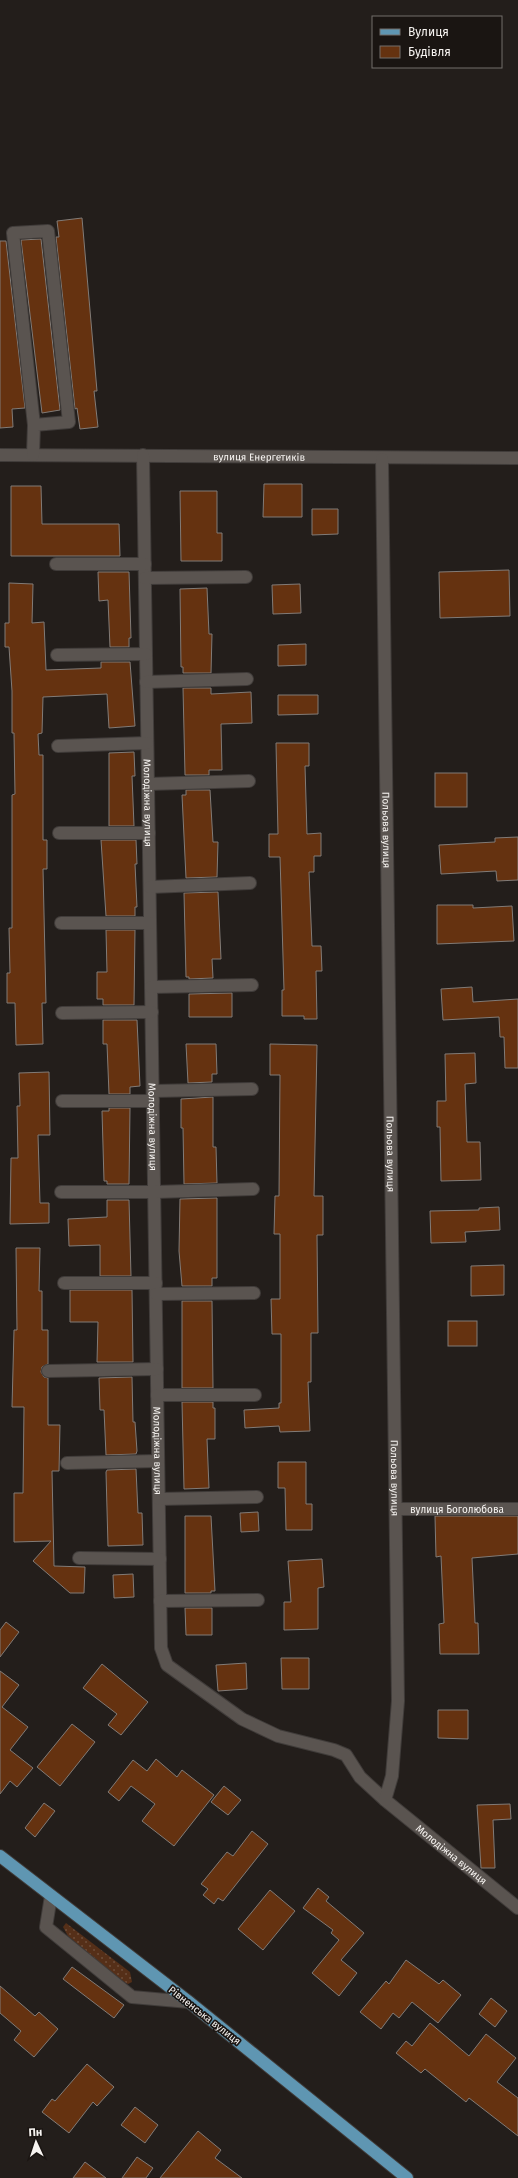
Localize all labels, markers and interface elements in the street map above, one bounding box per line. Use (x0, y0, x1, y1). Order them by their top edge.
legend (372, 16, 502, 68)
text: Вулиця (408, 25, 449, 39)
text: Будівля (408, 45, 451, 59)
street label: вулиця Енергетиків (213, 451, 305, 464)
street label: Молодіжна вулиця (141, 759, 154, 847)
street label: Польова вулиця (379, 792, 392, 868)
street label: Молодіжна вулиця (145, 1083, 159, 1171)
street label: Польова вулиця (383, 1116, 396, 1192)
street label: Молодіжна вулиця (150, 1407, 164, 1495)
street label: Польова вулиця (388, 1440, 401, 1516)
street label: вулиця Боголюбова (410, 1504, 504, 1516)
street label: Молодіжна вулиця (413, 1822, 489, 1887)
street label: Рівненська вулиця (166, 1983, 243, 2048)
north arrow (16, 2122, 56, 2162)
text: Пн (28, 2126, 43, 2139)

